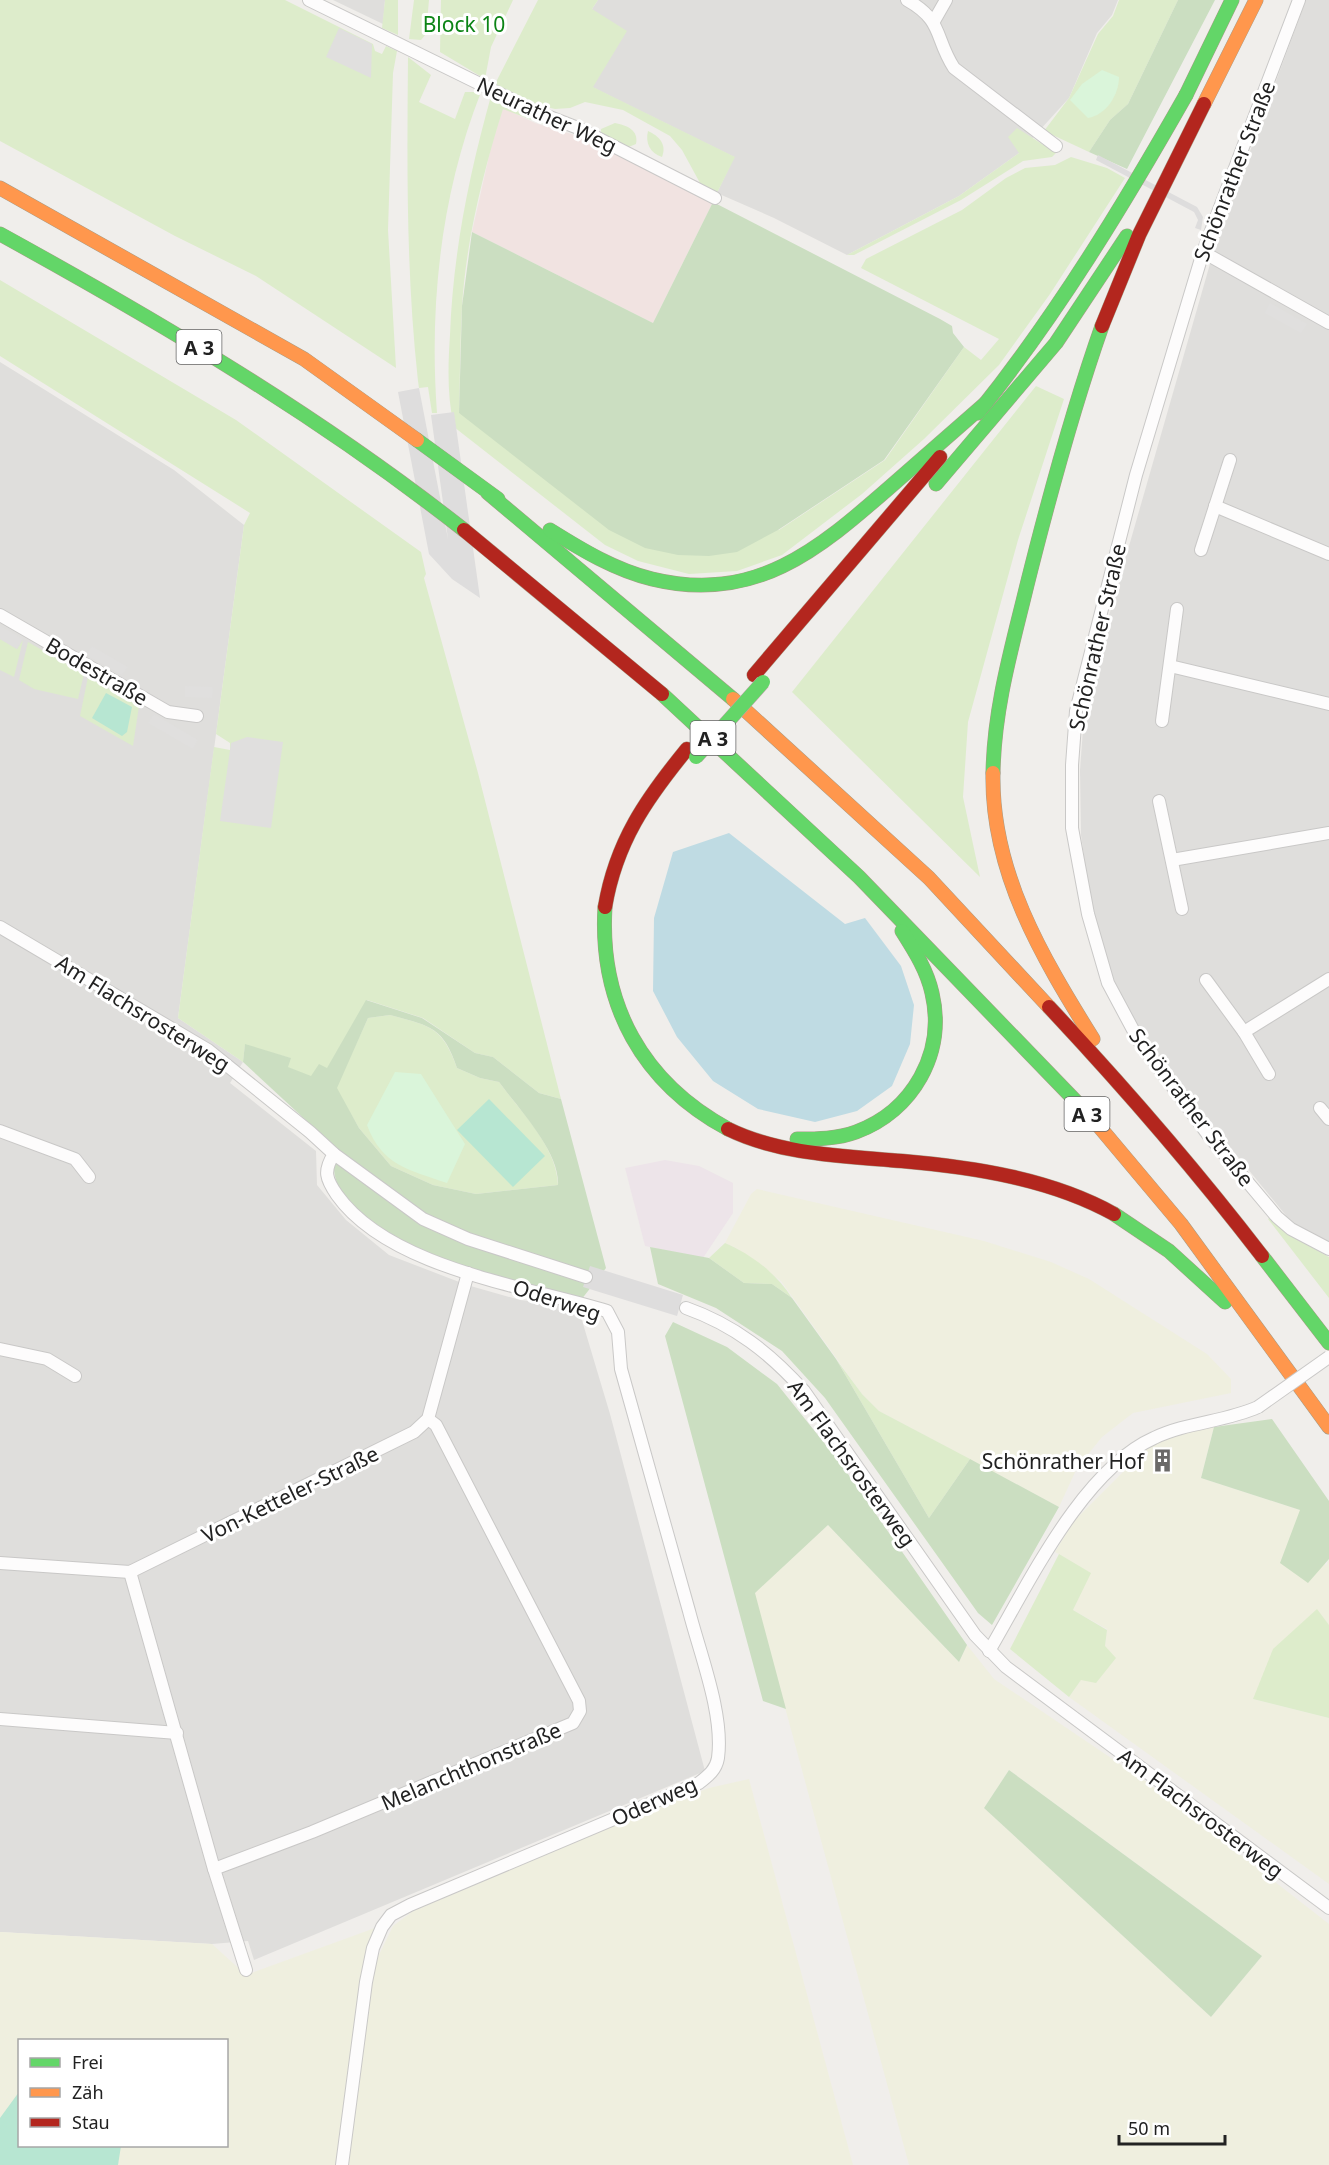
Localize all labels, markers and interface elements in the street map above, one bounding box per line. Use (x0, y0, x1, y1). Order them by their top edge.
park label: Block 10 (423, 10, 505, 38)
street label: Neurather Weg (473, 70, 621, 160)
street label: Schönrather Straße (1187, 77, 1281, 265)
road number: A 3 (176, 330, 222, 364)
street label: Schönrather Straße (1062, 541, 1132, 733)
street label: Bodestraße (41, 630, 153, 712)
road number: A 3 (690, 721, 736, 755)
street label: Am Flachsrosterweg (51, 948, 235, 1078)
street label: Schönrather Straße (1123, 1022, 1261, 1192)
road number: A 3 (1064, 1097, 1110, 1131)
street label: Oderweg (509, 1273, 605, 1327)
street label: Am Flachsrosterweg (782, 1374, 922, 1552)
street label: Von-Ketteler-Straße (197, 1439, 383, 1549)
place label: Schönrather Hof (982, 1447, 1146, 1475)
building icon: Schönrather Hof (1149, 1448, 1175, 1474)
street label: Melanchthonstraße (377, 1715, 565, 1817)
street label: Am Flachsrosterweg (1113, 1742, 1289, 1884)
street label: Oderweg (607, 1770, 701, 1832)
legend (18, 2039, 228, 2147)
text: Frei (72, 2050, 103, 2074)
text: Zäh (72, 2080, 104, 2104)
scale bar (1119, 2108, 1226, 2146)
text: Stau (72, 2110, 110, 2134)
text: 50 m (1128, 2116, 1170, 2140)

